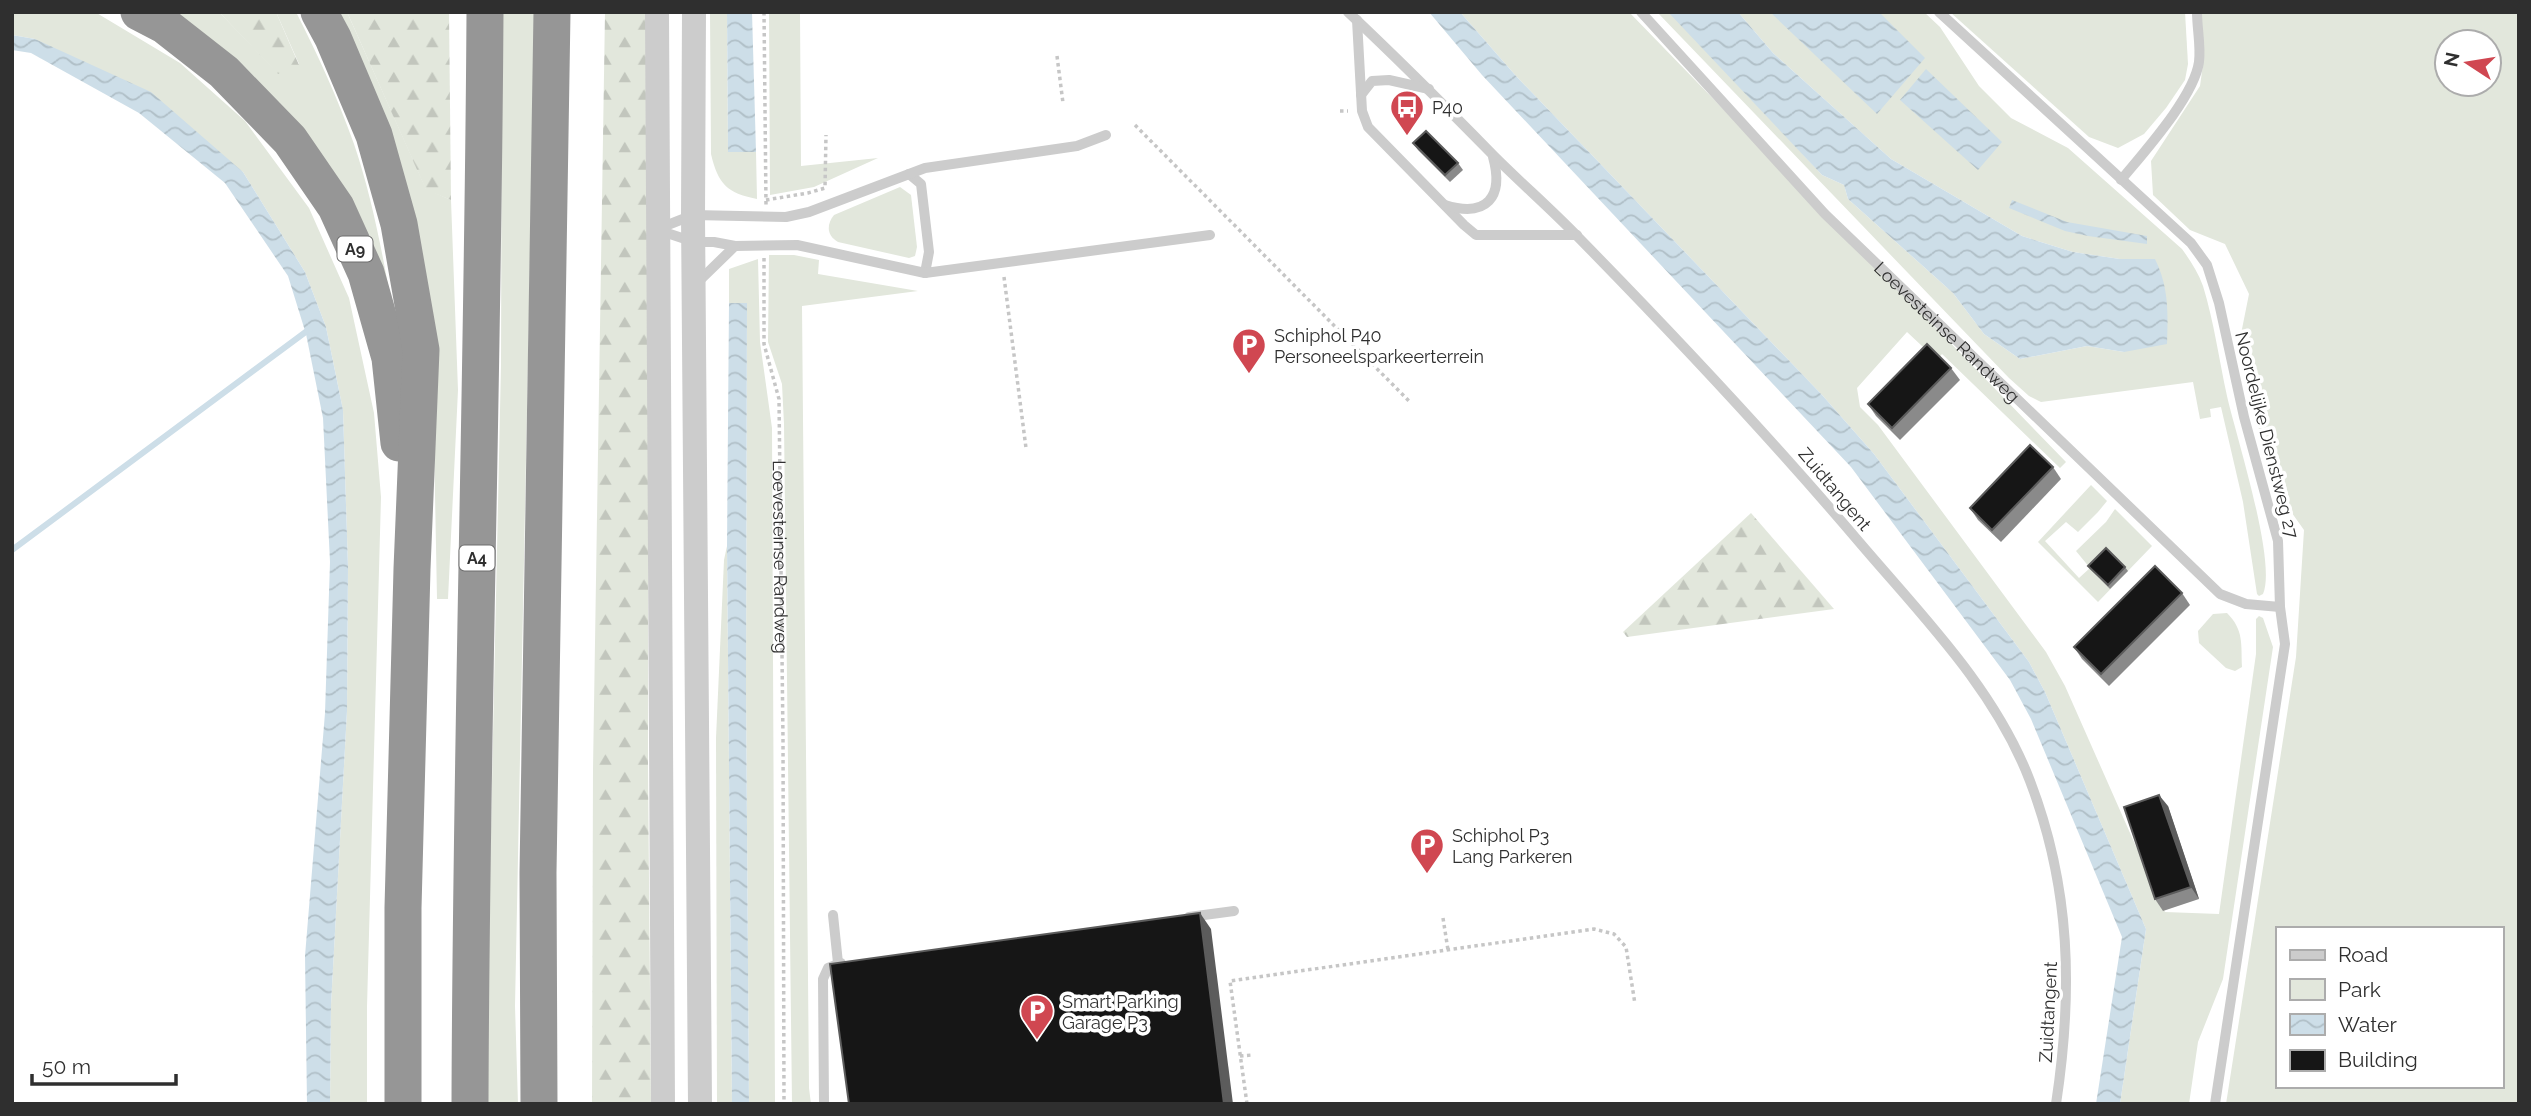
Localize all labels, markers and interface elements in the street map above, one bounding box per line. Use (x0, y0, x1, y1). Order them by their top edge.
north arrow (2433, 28, 2503, 98)
text: N (2439, 50, 2464, 69)
bus stop icon: P40 (1388, 88, 1426, 137)
place label: P40 (1432, 97, 1463, 118)
road number: A9 (338, 236, 372, 262)
street label: Loevesteinse Randweg (1870, 257, 2024, 406)
place label: Schiphol P40 Personeelsparkeerterrein (1274, 325, 1484, 367)
parking icon: Schiphol P40 Personeelsparkeerterrein (1230, 326, 1268, 375)
street label: Noordelijke Dienstweg 27 (2231, 329, 2303, 541)
street label: Zuidtangent (1794, 443, 1876, 535)
street label: Loevesteinse Randweg (769, 460, 792, 654)
road number: A4 (460, 545, 494, 570)
place label: Schiphol P3 Lang Parkeren (1452, 825, 1572, 867)
parking icon: Schiphol P3 Lang Parkeren (1408, 826, 1446, 875)
legend (2276, 927, 2503, 1088)
text: Road (2338, 942, 2388, 967)
street label: Zuidtangent (2035, 961, 2061, 1063)
text: Park (2338, 977, 2381, 1002)
place label: Smart Parking Garage P3 (1062, 991, 1179, 1033)
parking icon: Smart Parking Garage P3 (1018, 992, 1056, 1041)
text: Water (2338, 1012, 2397, 1037)
scale bar (32, 1042, 175, 1086)
text: Building (2338, 1047, 2418, 1072)
text: 50 m (42, 1054, 91, 1079)

